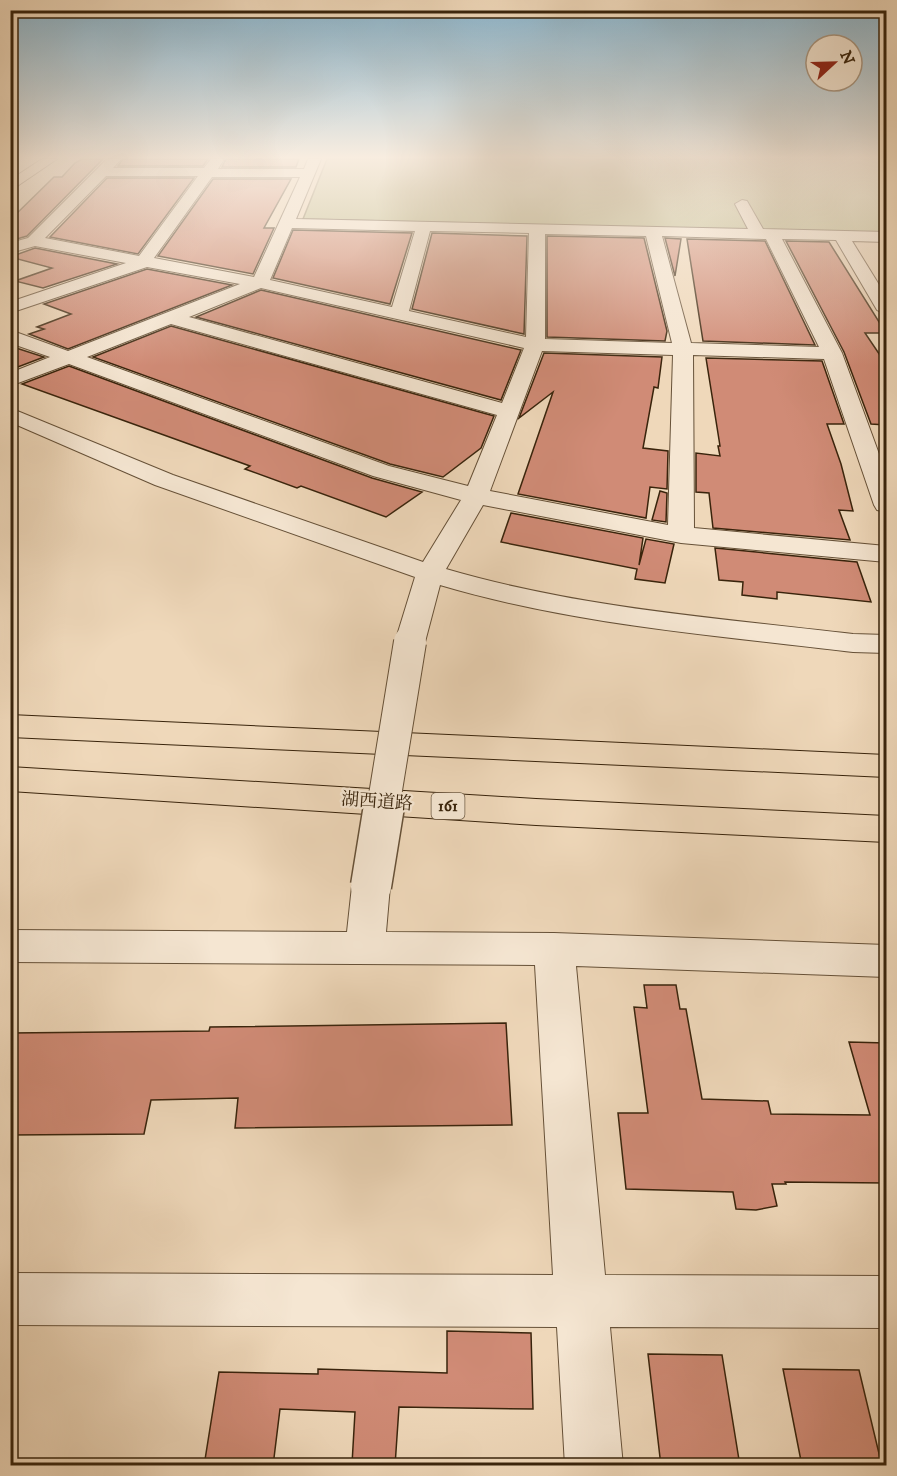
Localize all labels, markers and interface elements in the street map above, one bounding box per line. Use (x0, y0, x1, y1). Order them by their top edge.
north arrow (804, 33, 864, 93)
text: N (835, 48, 859, 68)
street label: 湖西道路 (340, 789, 414, 815)
road number: 161 (432, 793, 464, 819)

